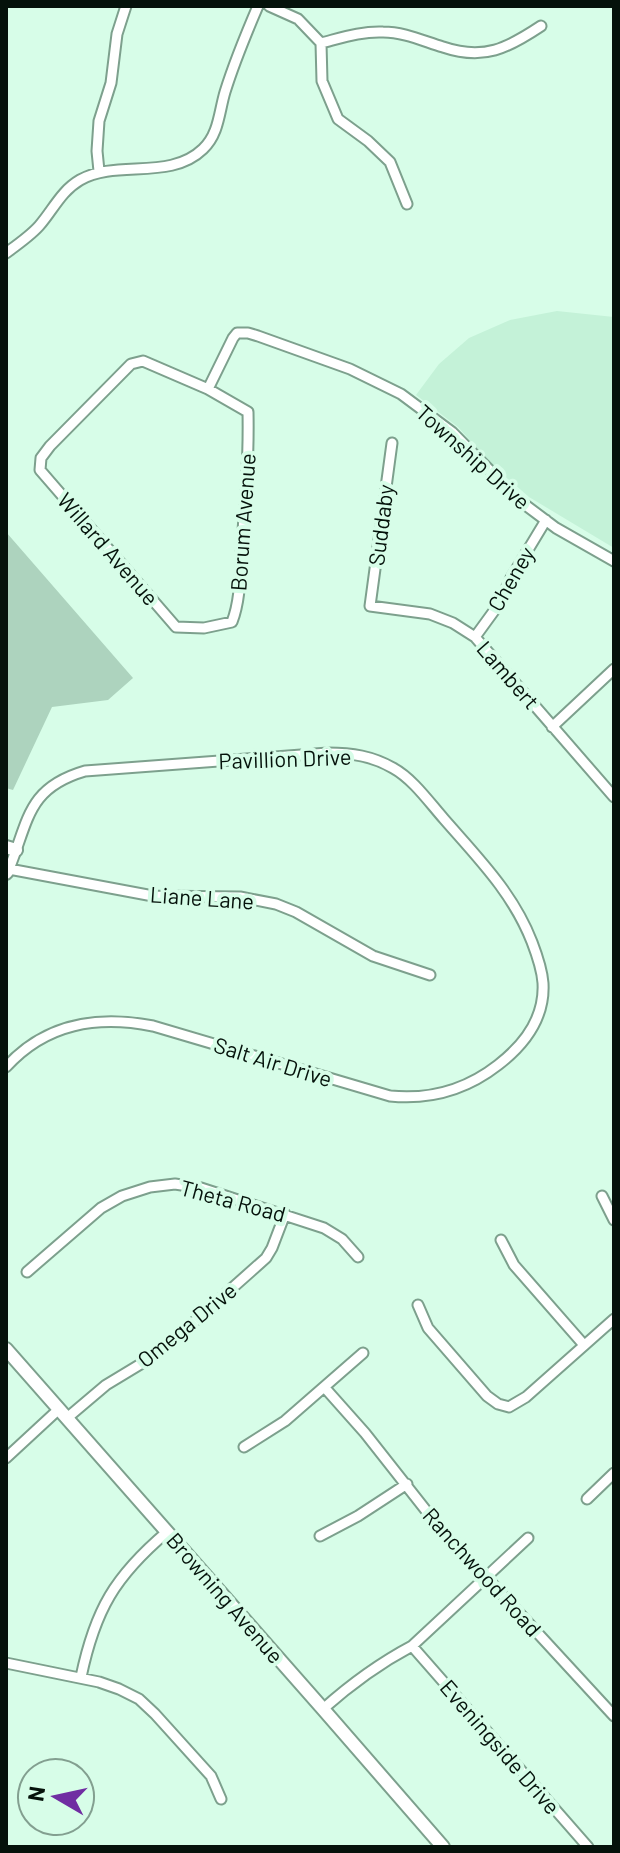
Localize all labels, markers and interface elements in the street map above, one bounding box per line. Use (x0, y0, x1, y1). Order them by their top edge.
street label: Township Drive (412, 398, 536, 514)
street label: Borum Avenue (224, 452, 260, 592)
street label: Suddaby (362, 483, 398, 567)
street label: Willard Avenue (53, 487, 165, 610)
street label: Cheney (481, 542, 539, 615)
street label: Lambert (472, 635, 545, 714)
street label: Pavillion Drive (218, 743, 352, 773)
street label: Liane Lane (149, 880, 255, 914)
street label: Salt Air Drive (211, 1031, 335, 1091)
street label: Theta Road (178, 1173, 289, 1227)
street label: Omega Drive (132, 1276, 241, 1372)
street label: Ranchwood Road (418, 1502, 547, 1641)
street label: Browning Avenue (162, 1527, 290, 1668)
street label: Eveningside Drive (435, 1674, 566, 1819)
north arrow (16, 1757, 96, 1837)
text: N (21, 1784, 49, 1803)

